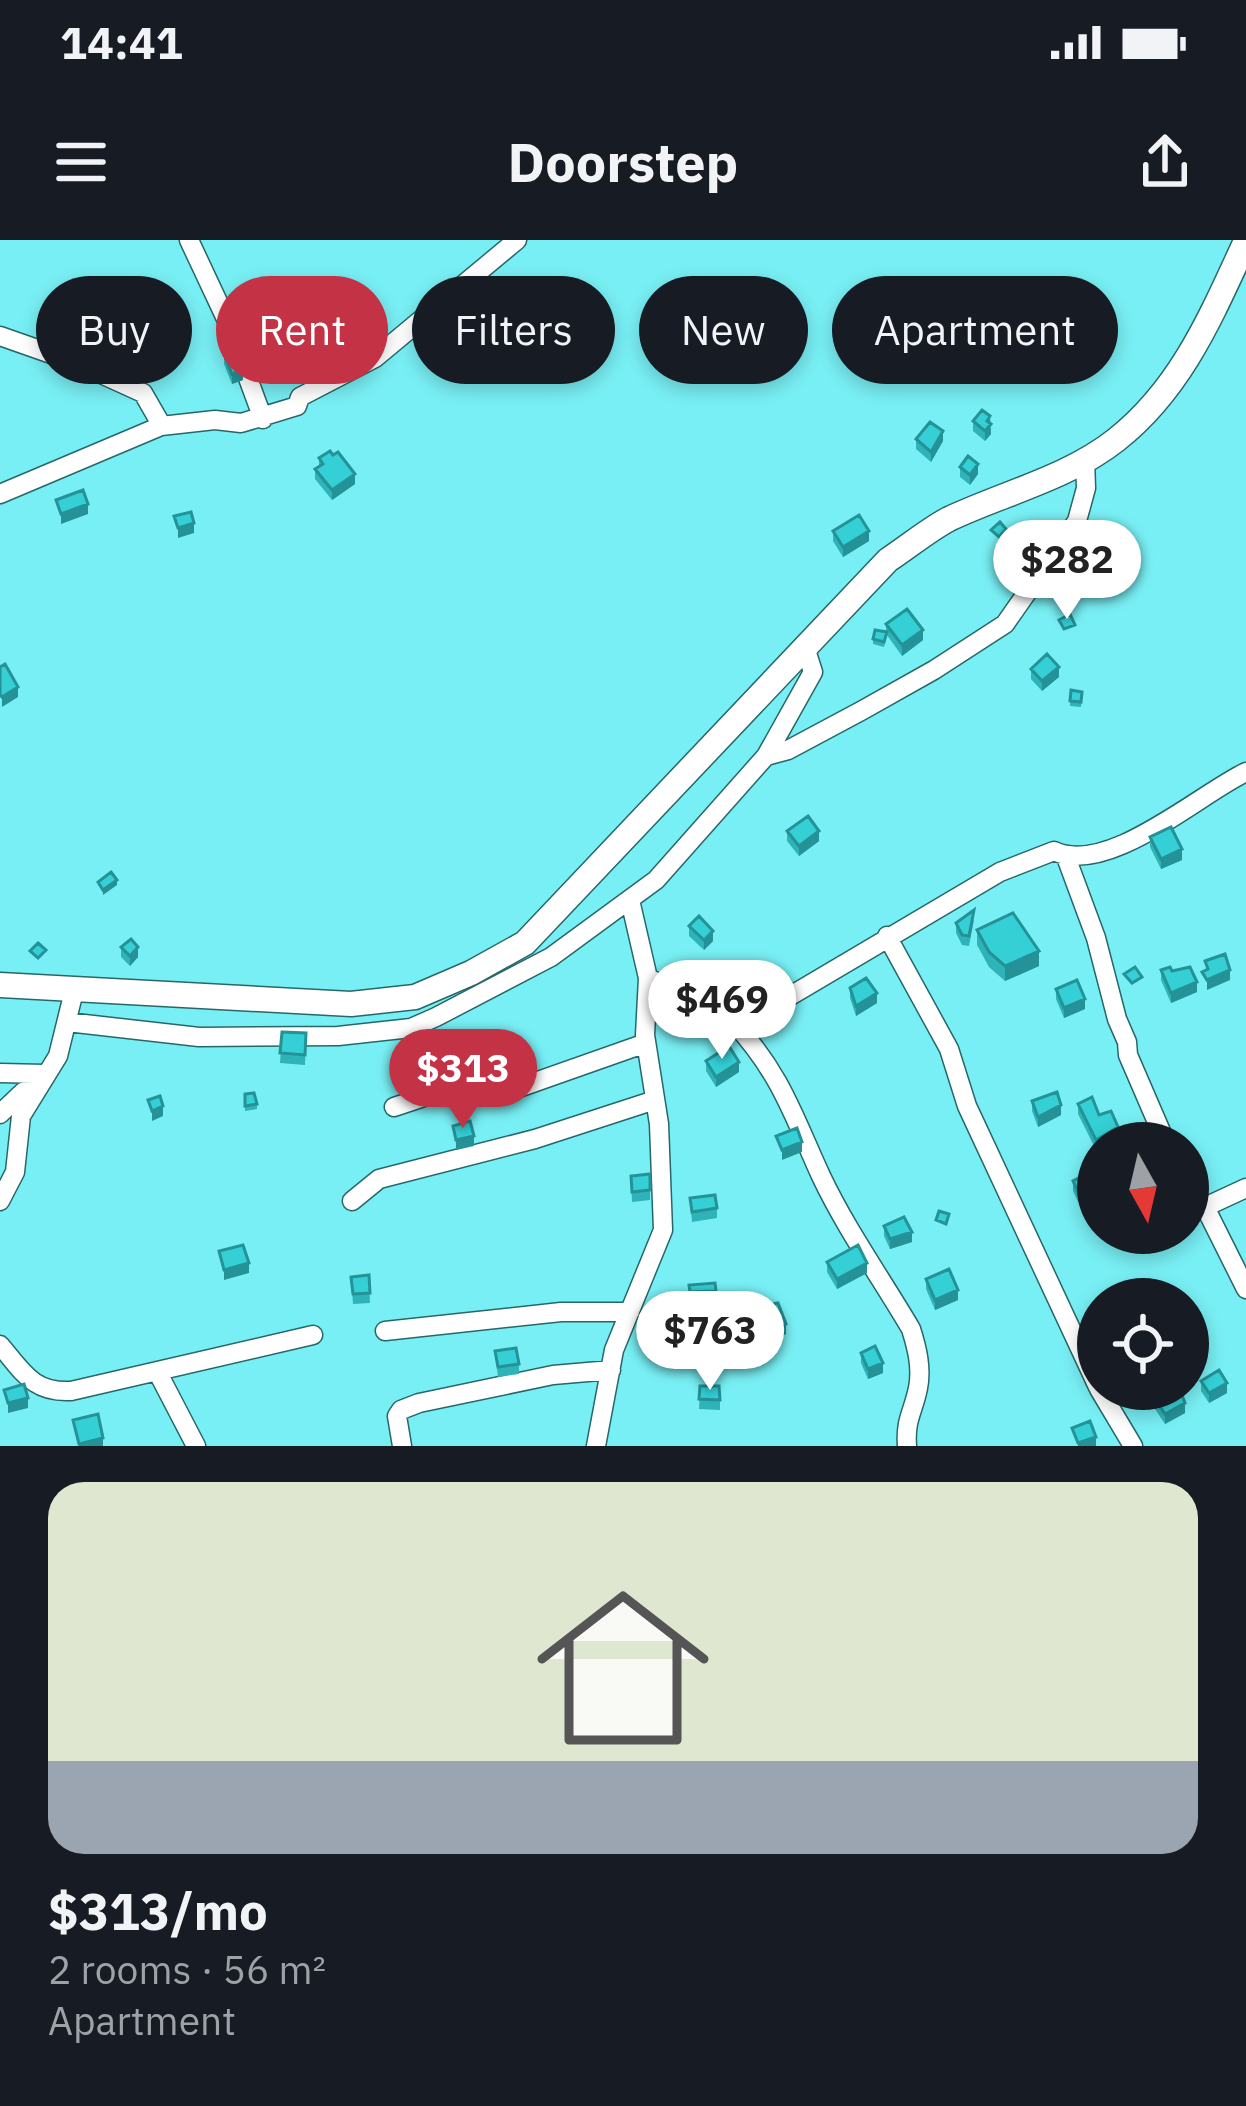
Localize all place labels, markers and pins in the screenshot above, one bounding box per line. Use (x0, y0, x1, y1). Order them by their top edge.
pin: $282 (996, 520, 1138, 622)
pin: $469 (651, 960, 793, 1062)
pin: $313 (392, 1029, 534, 1131)
pin: $763 (639, 1291, 781, 1393)

